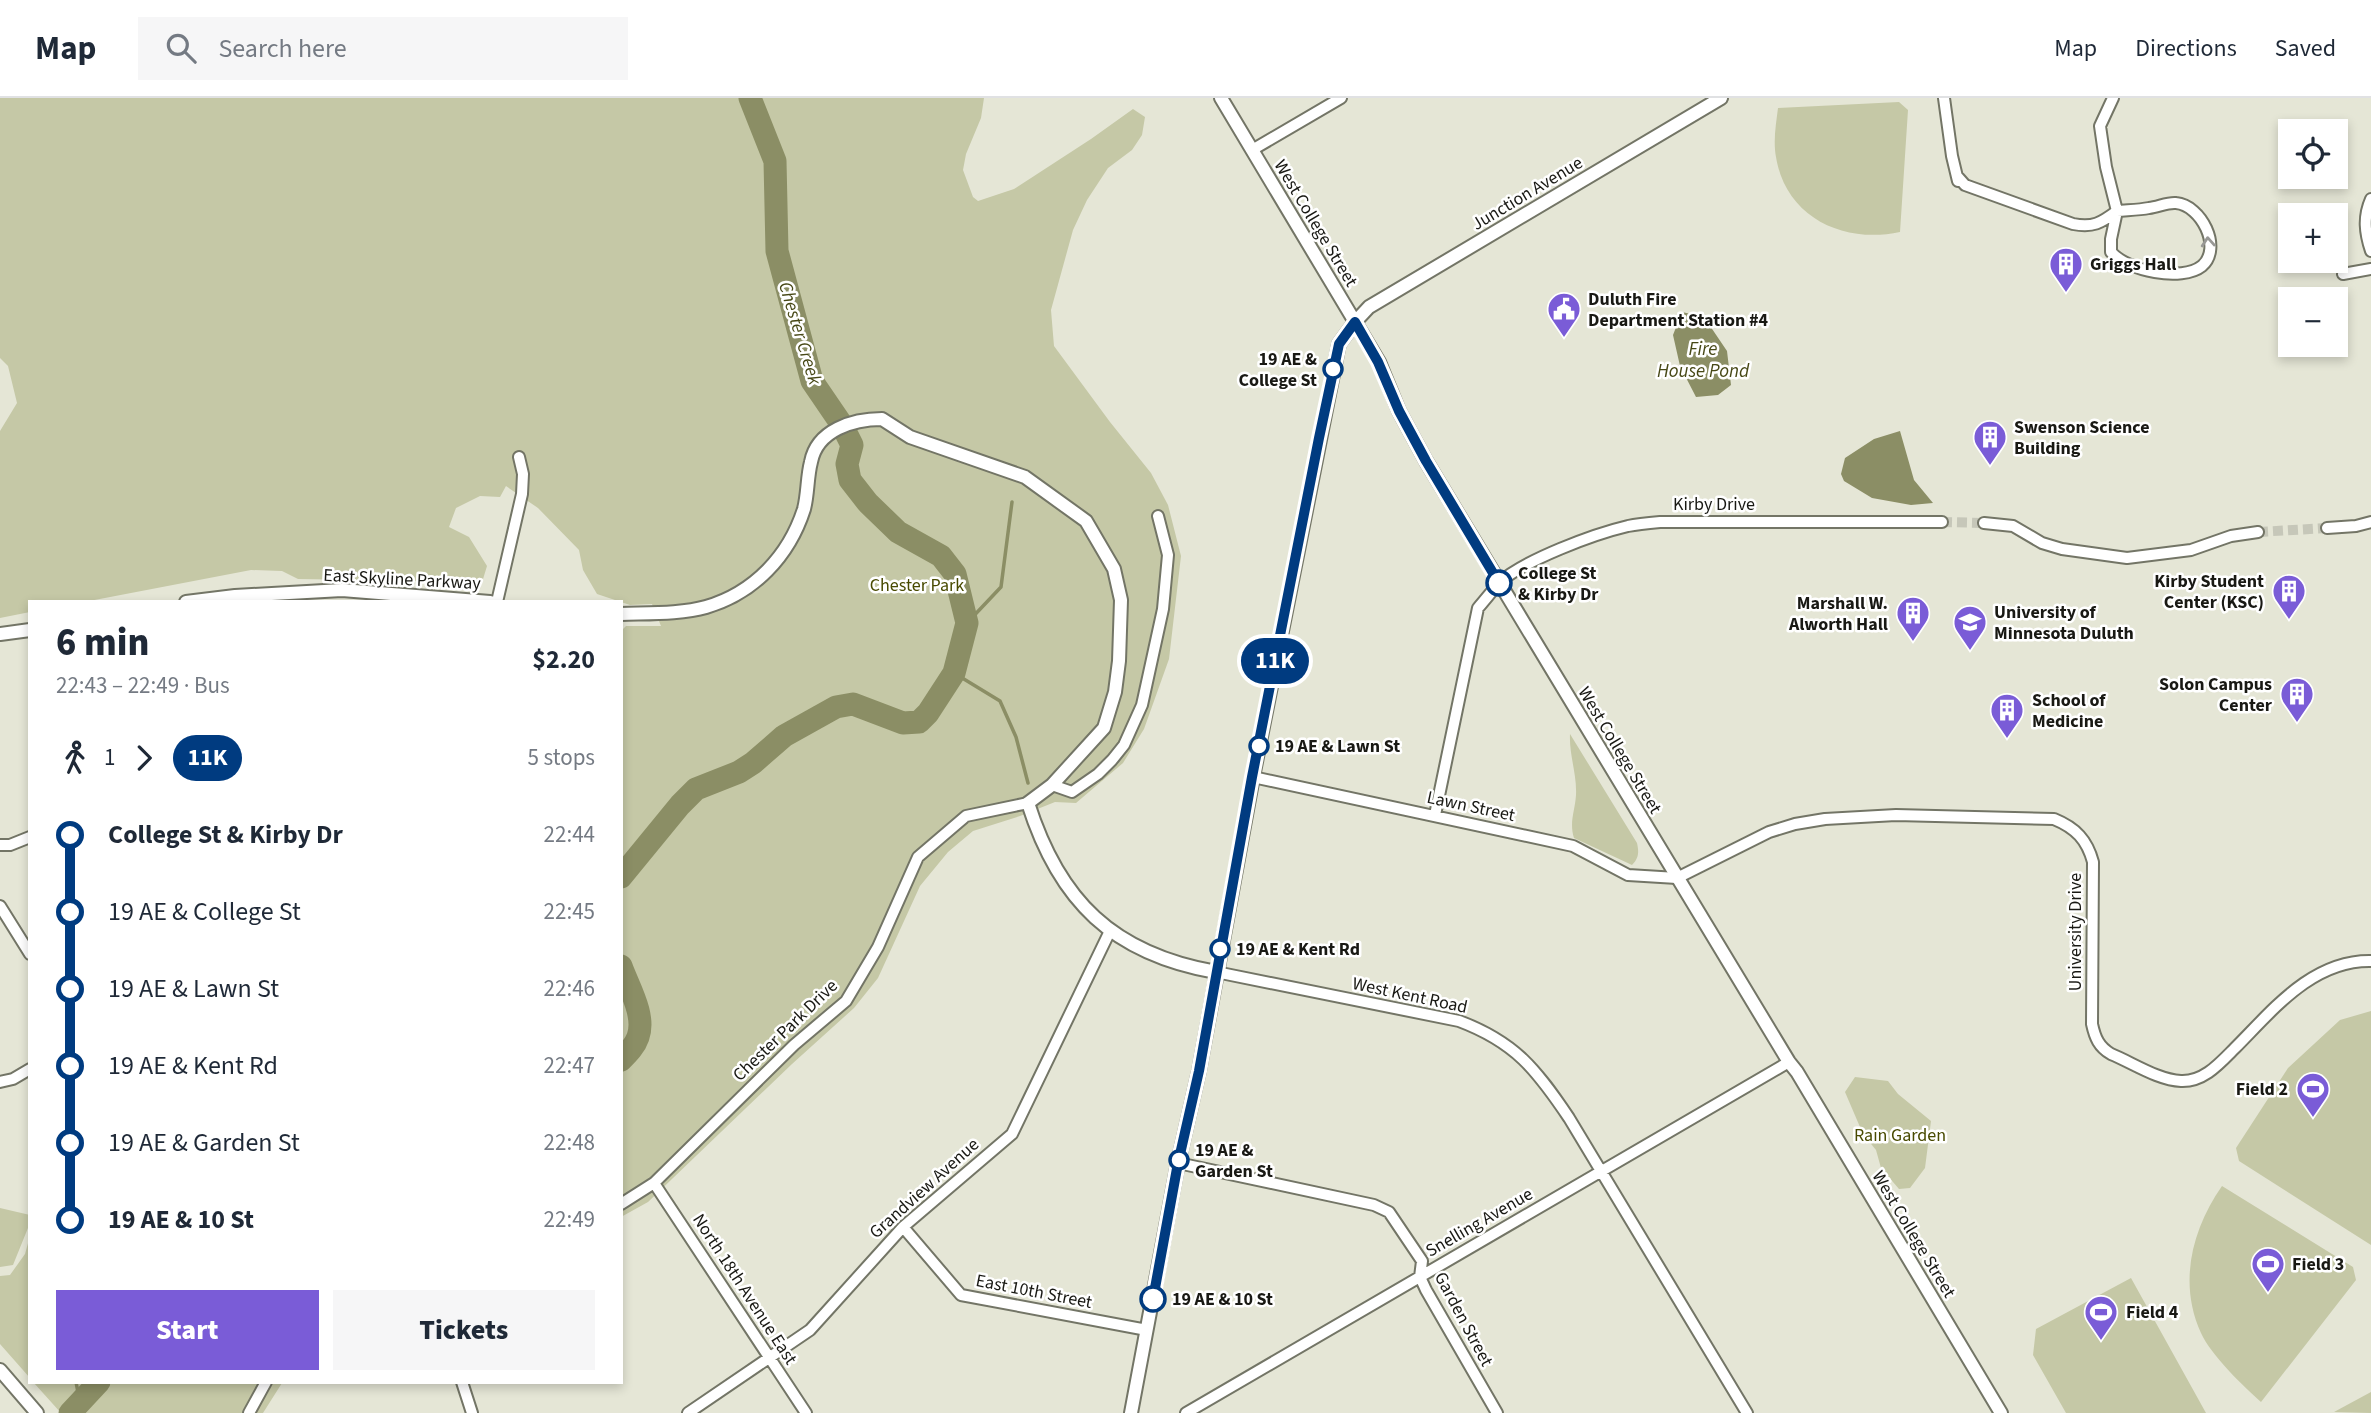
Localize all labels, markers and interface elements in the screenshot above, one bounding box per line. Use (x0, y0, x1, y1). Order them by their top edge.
search box (138, 17, 628, 80)
text: Map (35, 25, 96, 72)
icon: search (162, 29, 200, 67)
text: Search here (218, 30, 347, 67)
text: Map (2054, 31, 2097, 66)
text: Directions (2135, 31, 2237, 66)
text: Saved (2275, 31, 2336, 66)
map controls (2278, 119, 2348, 357)
button: locate (2278, 119, 2348, 189)
street label: Junction Avenue (1467, 150, 1588, 236)
street label: West College Street (1268, 155, 1363, 292)
button: + (2278, 203, 2348, 273)
one-way arrow (2201, 236, 2216, 247)
building icon: Griggs Hall (2047, 245, 2085, 294)
place label: Griggs Hall (2090, 252, 2176, 277)
water label: Chester Creek (771, 279, 828, 389)
place label: Duluth Fire Department Station #4 (1588, 287, 1768, 333)
button: − (2278, 287, 2348, 357)
public building icon: Duluth Fire Department Station #4 (1545, 290, 1583, 339)
water label: Fire House Pond (1657, 336, 1750, 385)
place label: 19 AE & College St (1238, 347, 1317, 393)
marker: 19 AE & College St (1323, 359, 1343, 379)
place label: Swenson Science Building (2014, 415, 2150, 461)
building icon: Swenson Science Building (1971, 418, 2009, 467)
street label: Kirby Drive (1673, 492, 1755, 517)
place label: College St & Kirby Dr (1518, 561, 1599, 607)
street label: East Skyline Parkway (323, 563, 482, 596)
place label: Kirby Student Center (KSC) (2154, 569, 2264, 615)
marker: College St & Kirby Dr (1486, 570, 1512, 596)
building icon: Kirby Student Center (KSC) (2270, 572, 2308, 621)
park label: Chester Park (870, 573, 964, 598)
place label: Marshall W. Alworth Hall (1788, 591, 1888, 637)
building icon: Marshall W. Alworth Hall (1894, 594, 1932, 643)
place label: University of Minnesota Duluth (1994, 600, 2134, 646)
school or university icon: University of Minnesota Duluth (1951, 603, 1989, 652)
text: 6 min (56, 616, 149, 670)
line badge: 11K (1235, 638, 1315, 684)
text: $2.20 (532, 641, 595, 678)
text: 11K (1255, 643, 1295, 678)
text: 22:43 – 22:49 · Bus (56, 669, 230, 702)
place label: Solon Campus Center (2159, 672, 2273, 718)
building icon: Solon Campus Center (2278, 675, 2316, 724)
street label: West College Street (1572, 682, 1667, 819)
place label: School of Medicine (2032, 688, 2106, 734)
building icon: School of Medicine (1988, 691, 2026, 740)
place label: 19 AE & Lawn St (1275, 734, 1400, 759)
marker: 19 AE & Lawn St (1249, 736, 1269, 756)
icon: walk (56, 739, 94, 777)
icon: forward (125, 739, 163, 777)
text: 11K (187, 740, 228, 775)
text: 1 (104, 741, 115, 774)
text: 5 stops (528, 741, 595, 774)
street label: Lawn Street (1425, 785, 1517, 828)
text: College St & Kirby Dr (108, 816, 343, 853)
text: 22:44 (544, 818, 595, 851)
street label: University Drive (2063, 873, 2088, 991)
text: 19 AE & College St (108, 893, 301, 930)
text: 22:45 (544, 895, 595, 928)
place label: 19 AE & Kent Rd (1236, 937, 1360, 962)
marker: 19 AE & Kent Rd (1210, 939, 1230, 959)
text: 19 AE & Lawn St (108, 970, 279, 1007)
street label: West Kent Road (1350, 971, 1470, 1020)
text: 22:46 (544, 972, 595, 1005)
street label: Chester Park Drive (727, 974, 843, 1087)
text: 19 AE & Kent Rd (108, 1047, 278, 1084)
text: 22:47 (544, 1049, 595, 1082)
sports icon: Field 2 (2294, 1070, 2332, 1119)
place label: Field 2 (2236, 1077, 2288, 1102)
park label: Rain Garden (1854, 1123, 1946, 1148)
text: 19 AE & Garden St (108, 1124, 300, 1161)
text: 22:48 (544, 1126, 595, 1159)
street label: Grandview Avenue (864, 1132, 985, 1244)
place label: 19 AE & Garden St (1195, 1138, 1273, 1184)
marker: 19 AE & Garden St (1169, 1150, 1189, 1170)
street label: West College Street (1866, 1166, 1961, 1303)
street label: Snelling Avenue (1421, 1182, 1538, 1263)
text: 19 AE & 10 St (108, 1201, 254, 1238)
text: 22:49 (544, 1203, 595, 1236)
street label: North 18th Avenue East (686, 1209, 803, 1370)
sports icon: Field 3 (2249, 1245, 2287, 1294)
place label: Field 3 (2292, 1252, 2344, 1277)
street label: East 10th Street (974, 1268, 1094, 1315)
street label: Garden Street (1428, 1268, 1499, 1371)
marker: 19 AE & 10 St (1140, 1286, 1166, 1312)
place label: 19 AE & 10 St (1172, 1287, 1273, 1312)
button: Start (56, 1290, 319, 1370)
button: Tickets (333, 1290, 595, 1370)
sports icon: Field 4 (2082, 1293, 2120, 1342)
place label: Field 4 (2126, 1300, 2179, 1325)

